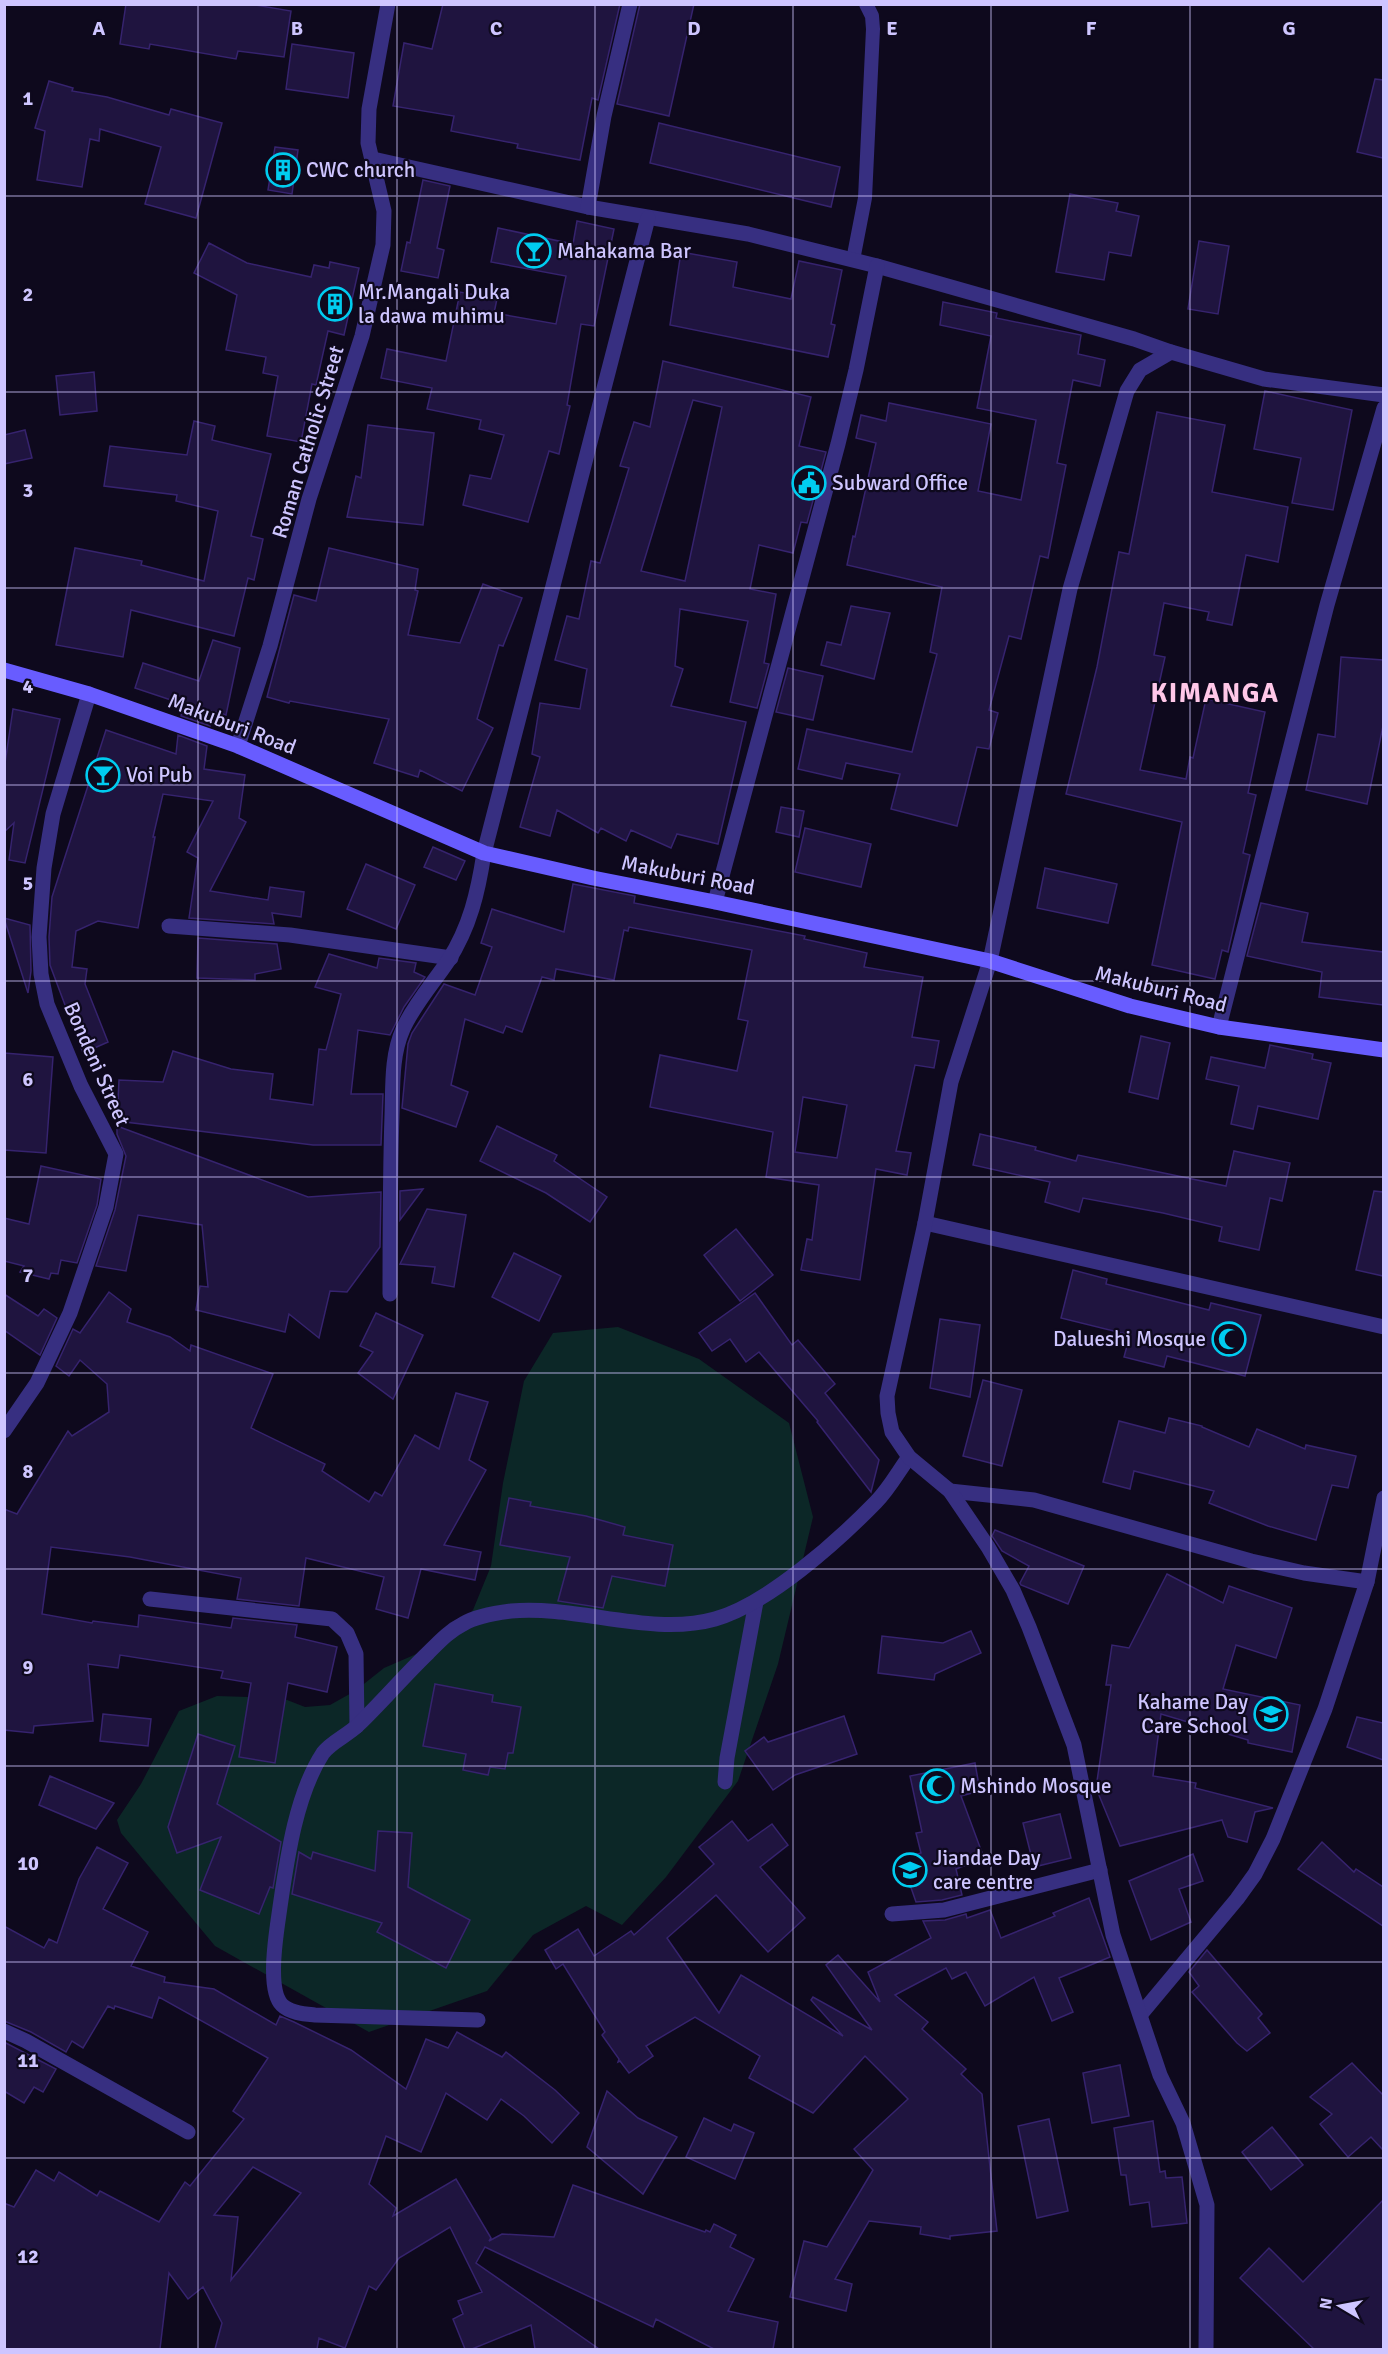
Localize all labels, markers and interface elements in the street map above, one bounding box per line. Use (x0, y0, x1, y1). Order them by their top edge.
text: A (93, 16, 106, 41)
text: B (291, 16, 303, 41)
text: C (490, 16, 502, 41)
text: D (687, 16, 701, 41)
text: E (886, 16, 898, 41)
text: F (1086, 16, 1097, 41)
text: G (1282, 16, 1296, 41)
text: 1 (23, 86, 34, 111)
building icon: CWC church (265, 152, 301, 188)
place label: CWC church (306, 157, 415, 183)
bar icon: Mahakama Bar (516, 233, 552, 269)
place label: Mahakama Bar (557, 238, 691, 264)
place label: Mr.Mangali Duka la dawa muhimu (358, 279, 510, 329)
text: 2 (23, 282, 33, 307)
building icon: Mr.Mangali Duka la dawa muhimu (317, 286, 353, 322)
street label: Roman Catholic Street (266, 342, 350, 542)
public building icon: Subward Office (791, 465, 827, 501)
place label: Subward Office (832, 470, 968, 496)
text: 3 (23, 478, 33, 503)
text: 4 (23, 674, 34, 699)
district label: KIMANGA (1150, 677, 1280, 710)
street label: Makuburi Road (164, 688, 300, 760)
bar icon: Voi Pub (85, 757, 121, 793)
place label: Voi Pub (126, 762, 192, 788)
street label: Makuburi Road (619, 849, 757, 901)
text: 5 (23, 871, 33, 896)
street label: Makuburi Road (1092, 960, 1230, 1018)
street label: Bondeni Street (58, 998, 136, 1130)
text: 6 (23, 1067, 34, 1092)
text: 7 (23, 1263, 34, 1288)
mosque icon: Dalueshi Mosque (1211, 1321, 1247, 1357)
place label: Dalueshi Mosque (1053, 1326, 1206, 1352)
text: 8 (23, 1459, 34, 1484)
text: 9 (23, 1655, 34, 1680)
place label: Kahame Day Care School (1137, 1689, 1248, 1739)
school or university icon: Kahame Day Care School (1253, 1696, 1289, 1732)
mosque icon: Mshindo Mosque (919, 1768, 955, 1804)
place label: Mshindo Mosque (960, 1773, 1112, 1799)
place label: Jiandae Day care centre (933, 1845, 1041, 1895)
text: 10 (17, 1851, 39, 1876)
school or university icon: Jiandae Day care centre (892, 1852, 928, 1888)
text: 11 (17, 2048, 39, 2073)
text: 12 (17, 2244, 39, 2269)
north arrow (1310, 2276, 1370, 2336)
text: N (1315, 2296, 1337, 2311)

